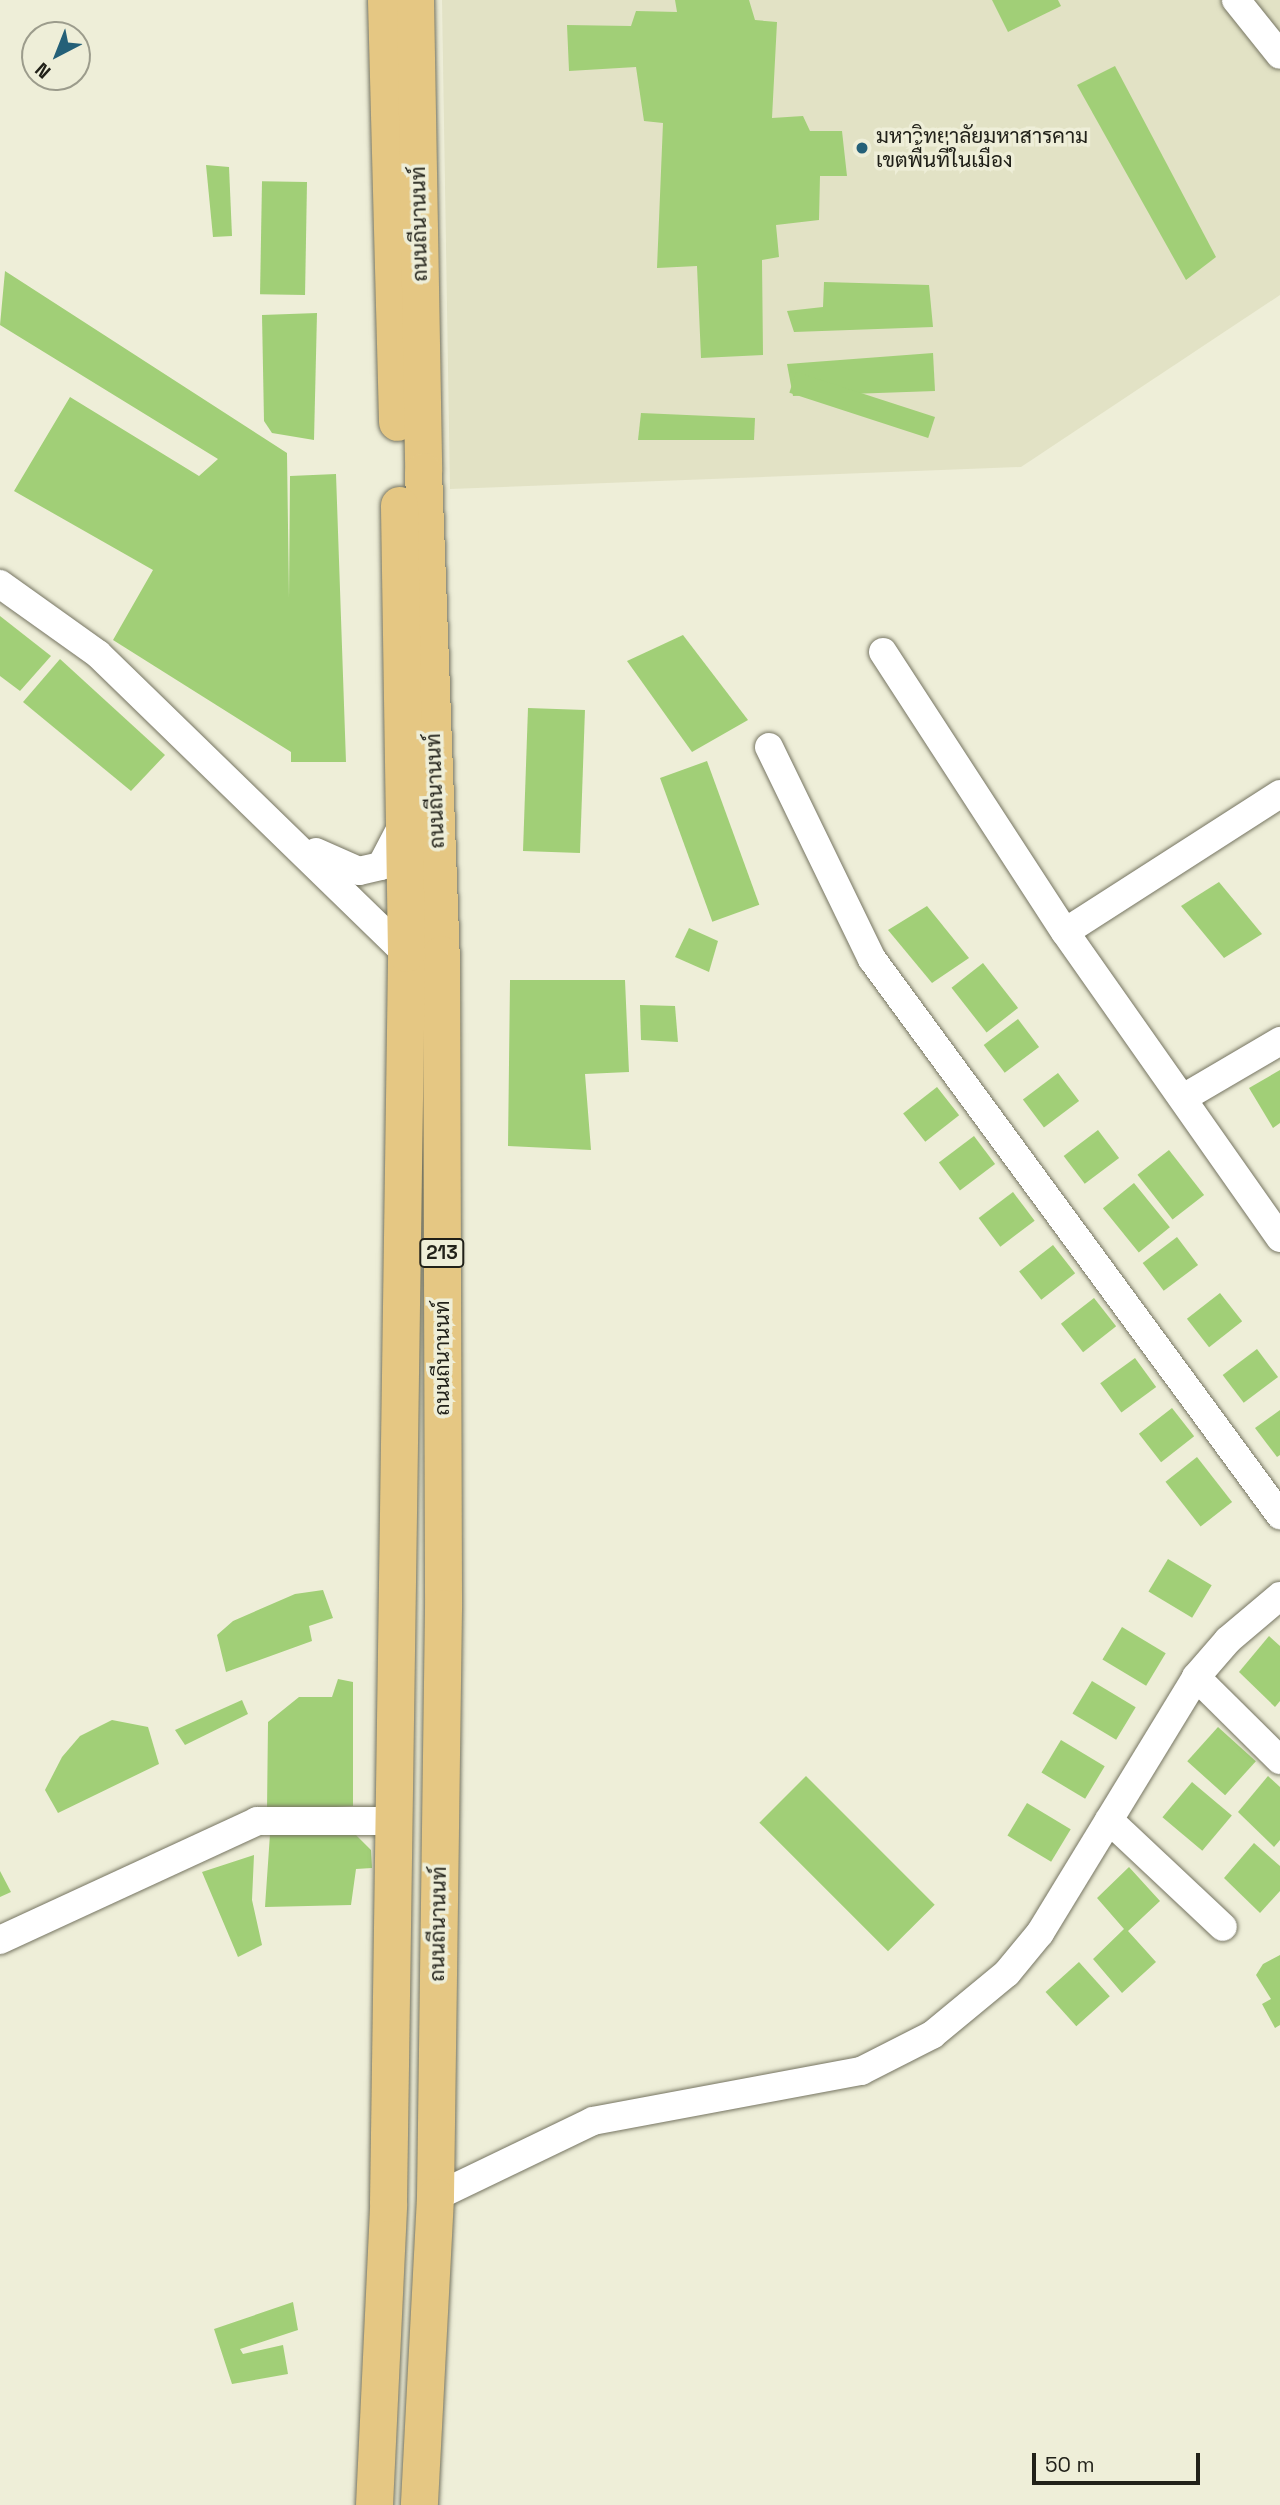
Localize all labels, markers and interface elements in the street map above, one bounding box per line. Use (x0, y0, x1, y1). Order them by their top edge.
north arrow (21, 21, 91, 91)
text: N (30, 57, 56, 84)
place label: มหาวิทยาลัยมหาสารคาม เขตพื้นที่ในเมือง (876, 123, 1088, 173)
marker: มหาวิทยาลัยมหาสารคาม เขตพื้นที่ในเมือง (854, 140, 870, 156)
street label: ถนนถีนานนท์ (405, 166, 433, 282)
street label: ถนนถีนานนท์ (420, 733, 450, 849)
road number: 213 (419, 1238, 465, 1268)
street label: ถนนถีนานนท์ (429, 1300, 455, 1416)
street label: ถนนถีนานนท์ (424, 1866, 452, 1982)
scale bar (1035, 2438, 1203, 2482)
text: 50 m (1045, 2451, 1095, 2478)

